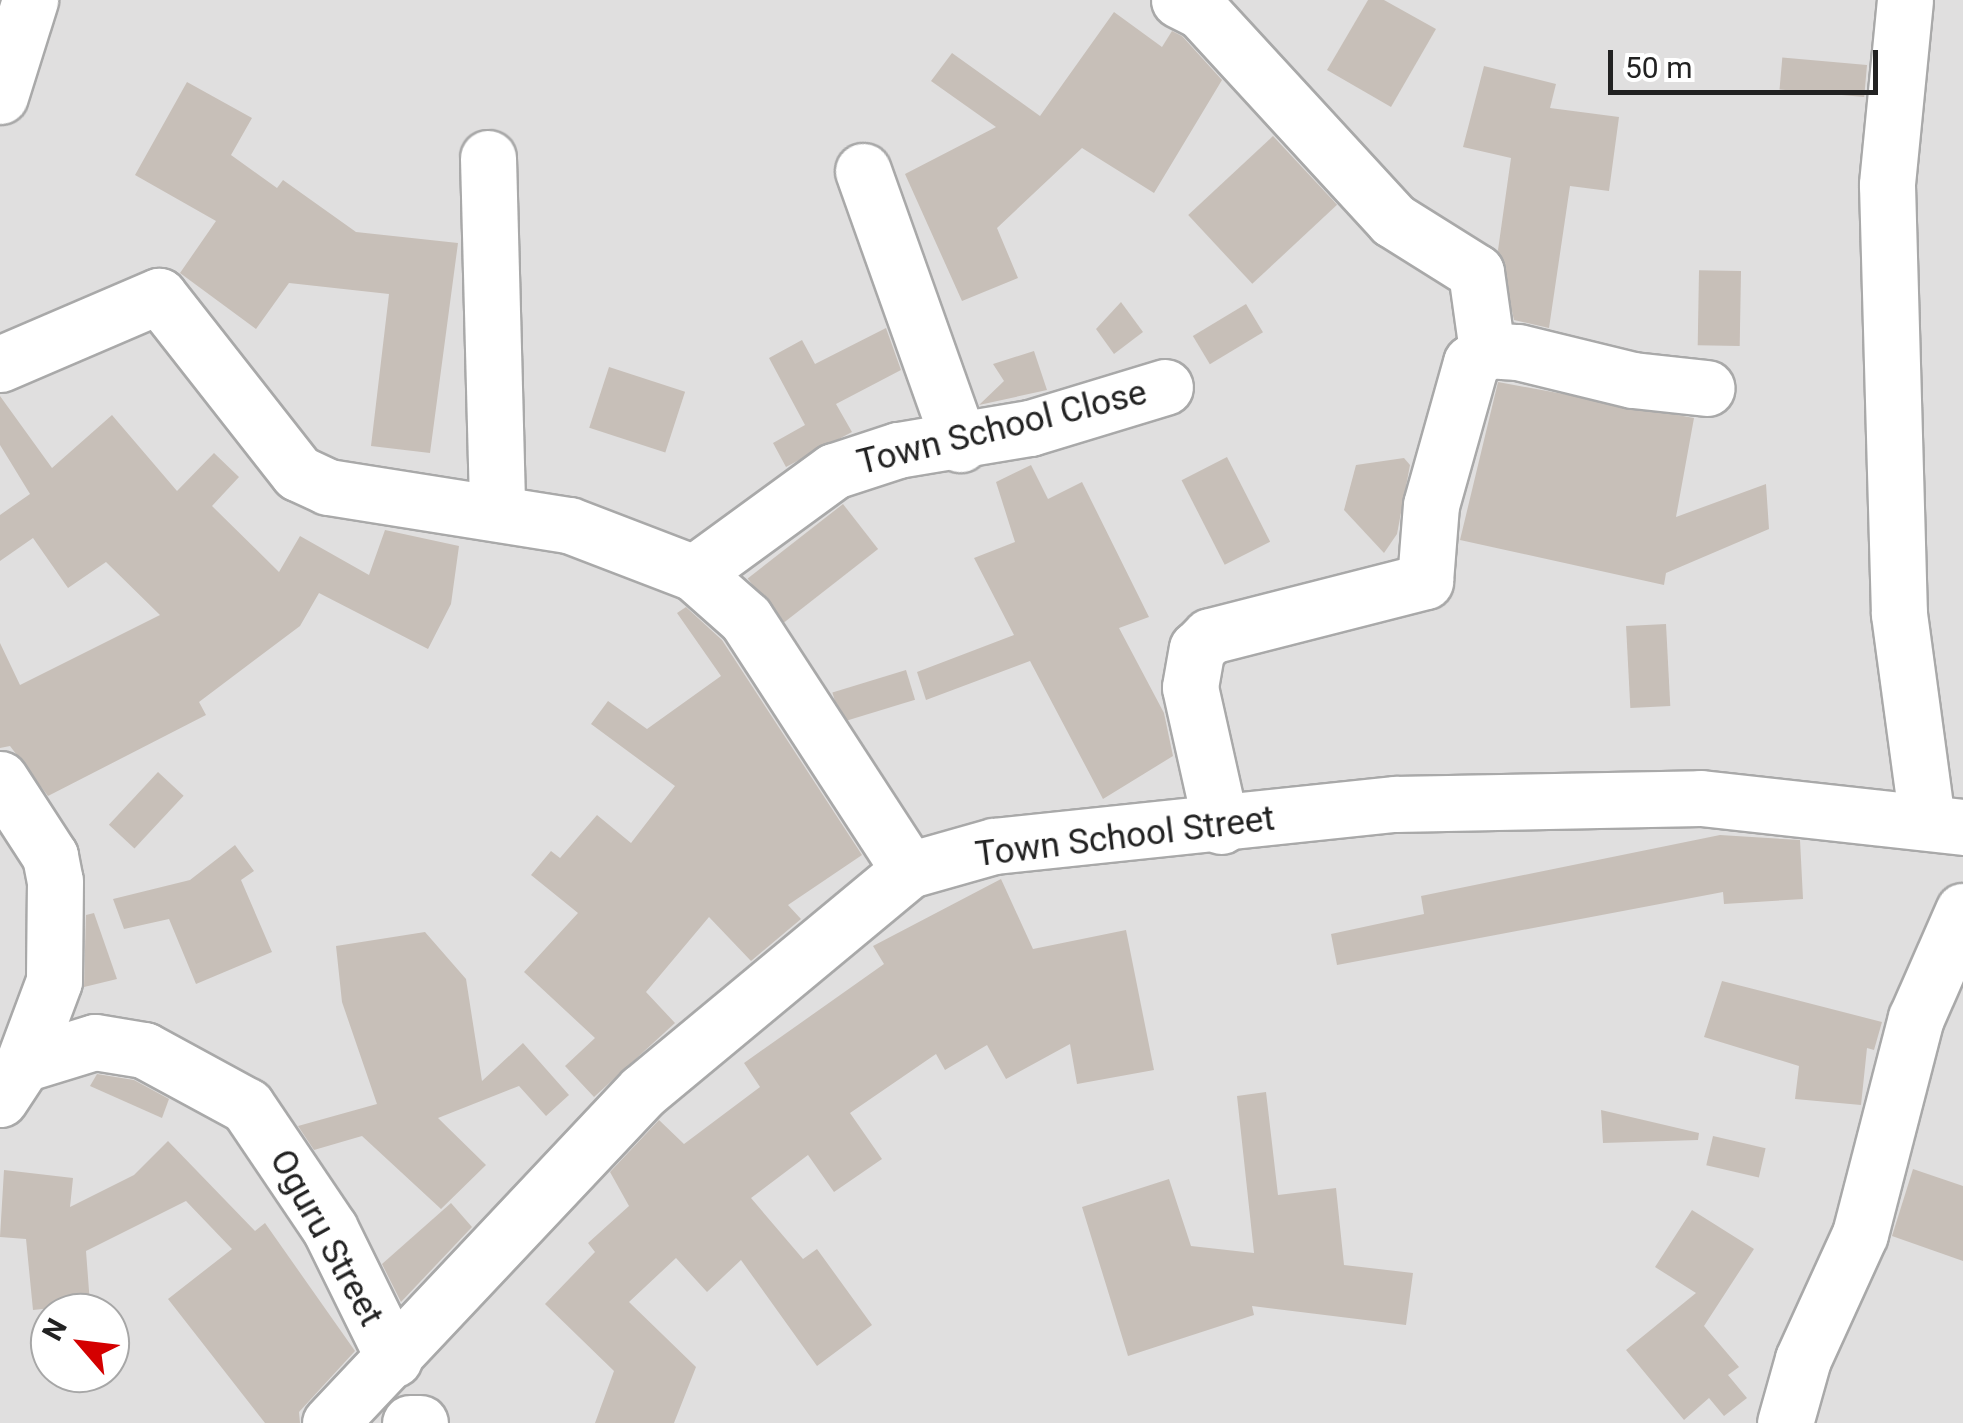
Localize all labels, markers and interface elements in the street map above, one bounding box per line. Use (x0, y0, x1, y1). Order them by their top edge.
scale bar (1613, 30, 1883, 92)
text: 50 m (1625, 50, 1692, 85)
street label: Town School Close (853, 372, 1151, 484)
street label: Town School Street (973, 798, 1277, 876)
street label: Oguru Street (260, 1142, 392, 1334)
north arrow (30, 1293, 130, 1393)
text: N (36, 1313, 74, 1346)

